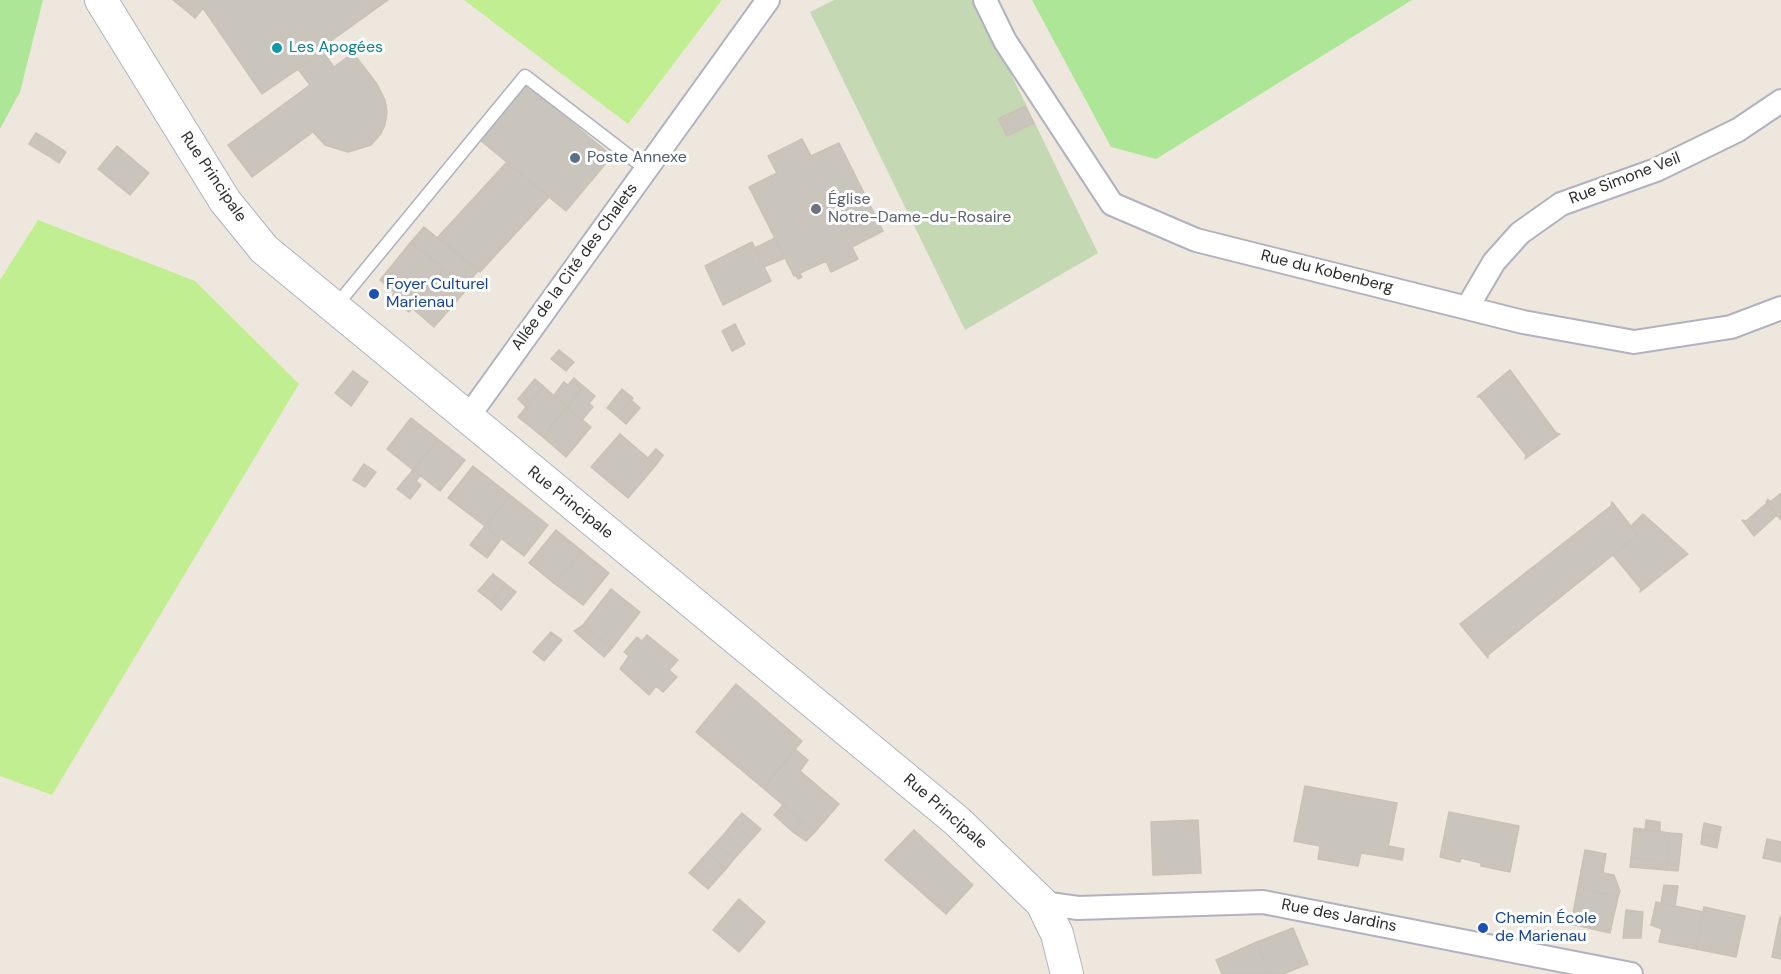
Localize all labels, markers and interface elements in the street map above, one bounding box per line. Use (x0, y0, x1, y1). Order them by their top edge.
place label: Les Apogées (289, 38, 383, 58)
marker: Les Apogées (270, 41, 284, 55)
street label: Rue Principale (176, 128, 250, 226)
place label: Poste Annexe (587, 148, 687, 168)
street label: Rue Simone Veil (1567, 149, 1683, 209)
marker: Poste Annexe (568, 151, 582, 165)
street label: Allée de la Cité des Chalets (508, 180, 642, 354)
place label: Église Notre-Dame-du-Rosaire (828, 190, 1011, 228)
marker: Église Notre-Dame-du-Rosaire (809, 202, 823, 216)
street label: Rue du Kobenberg (1259, 246, 1395, 298)
place label: Foyer Culturel Marienau (386, 275, 488, 313)
marker: Foyer Culturel Marienau (367, 287, 381, 301)
street label: Rue Principale (523, 463, 617, 543)
street label: Rue Principale (899, 770, 991, 854)
street label: Rue des Jardins (1280, 895, 1398, 937)
place label: Chemin École de Marienau (1495, 909, 1597, 947)
marker: Chemin École de Marienau (1476, 921, 1490, 935)

